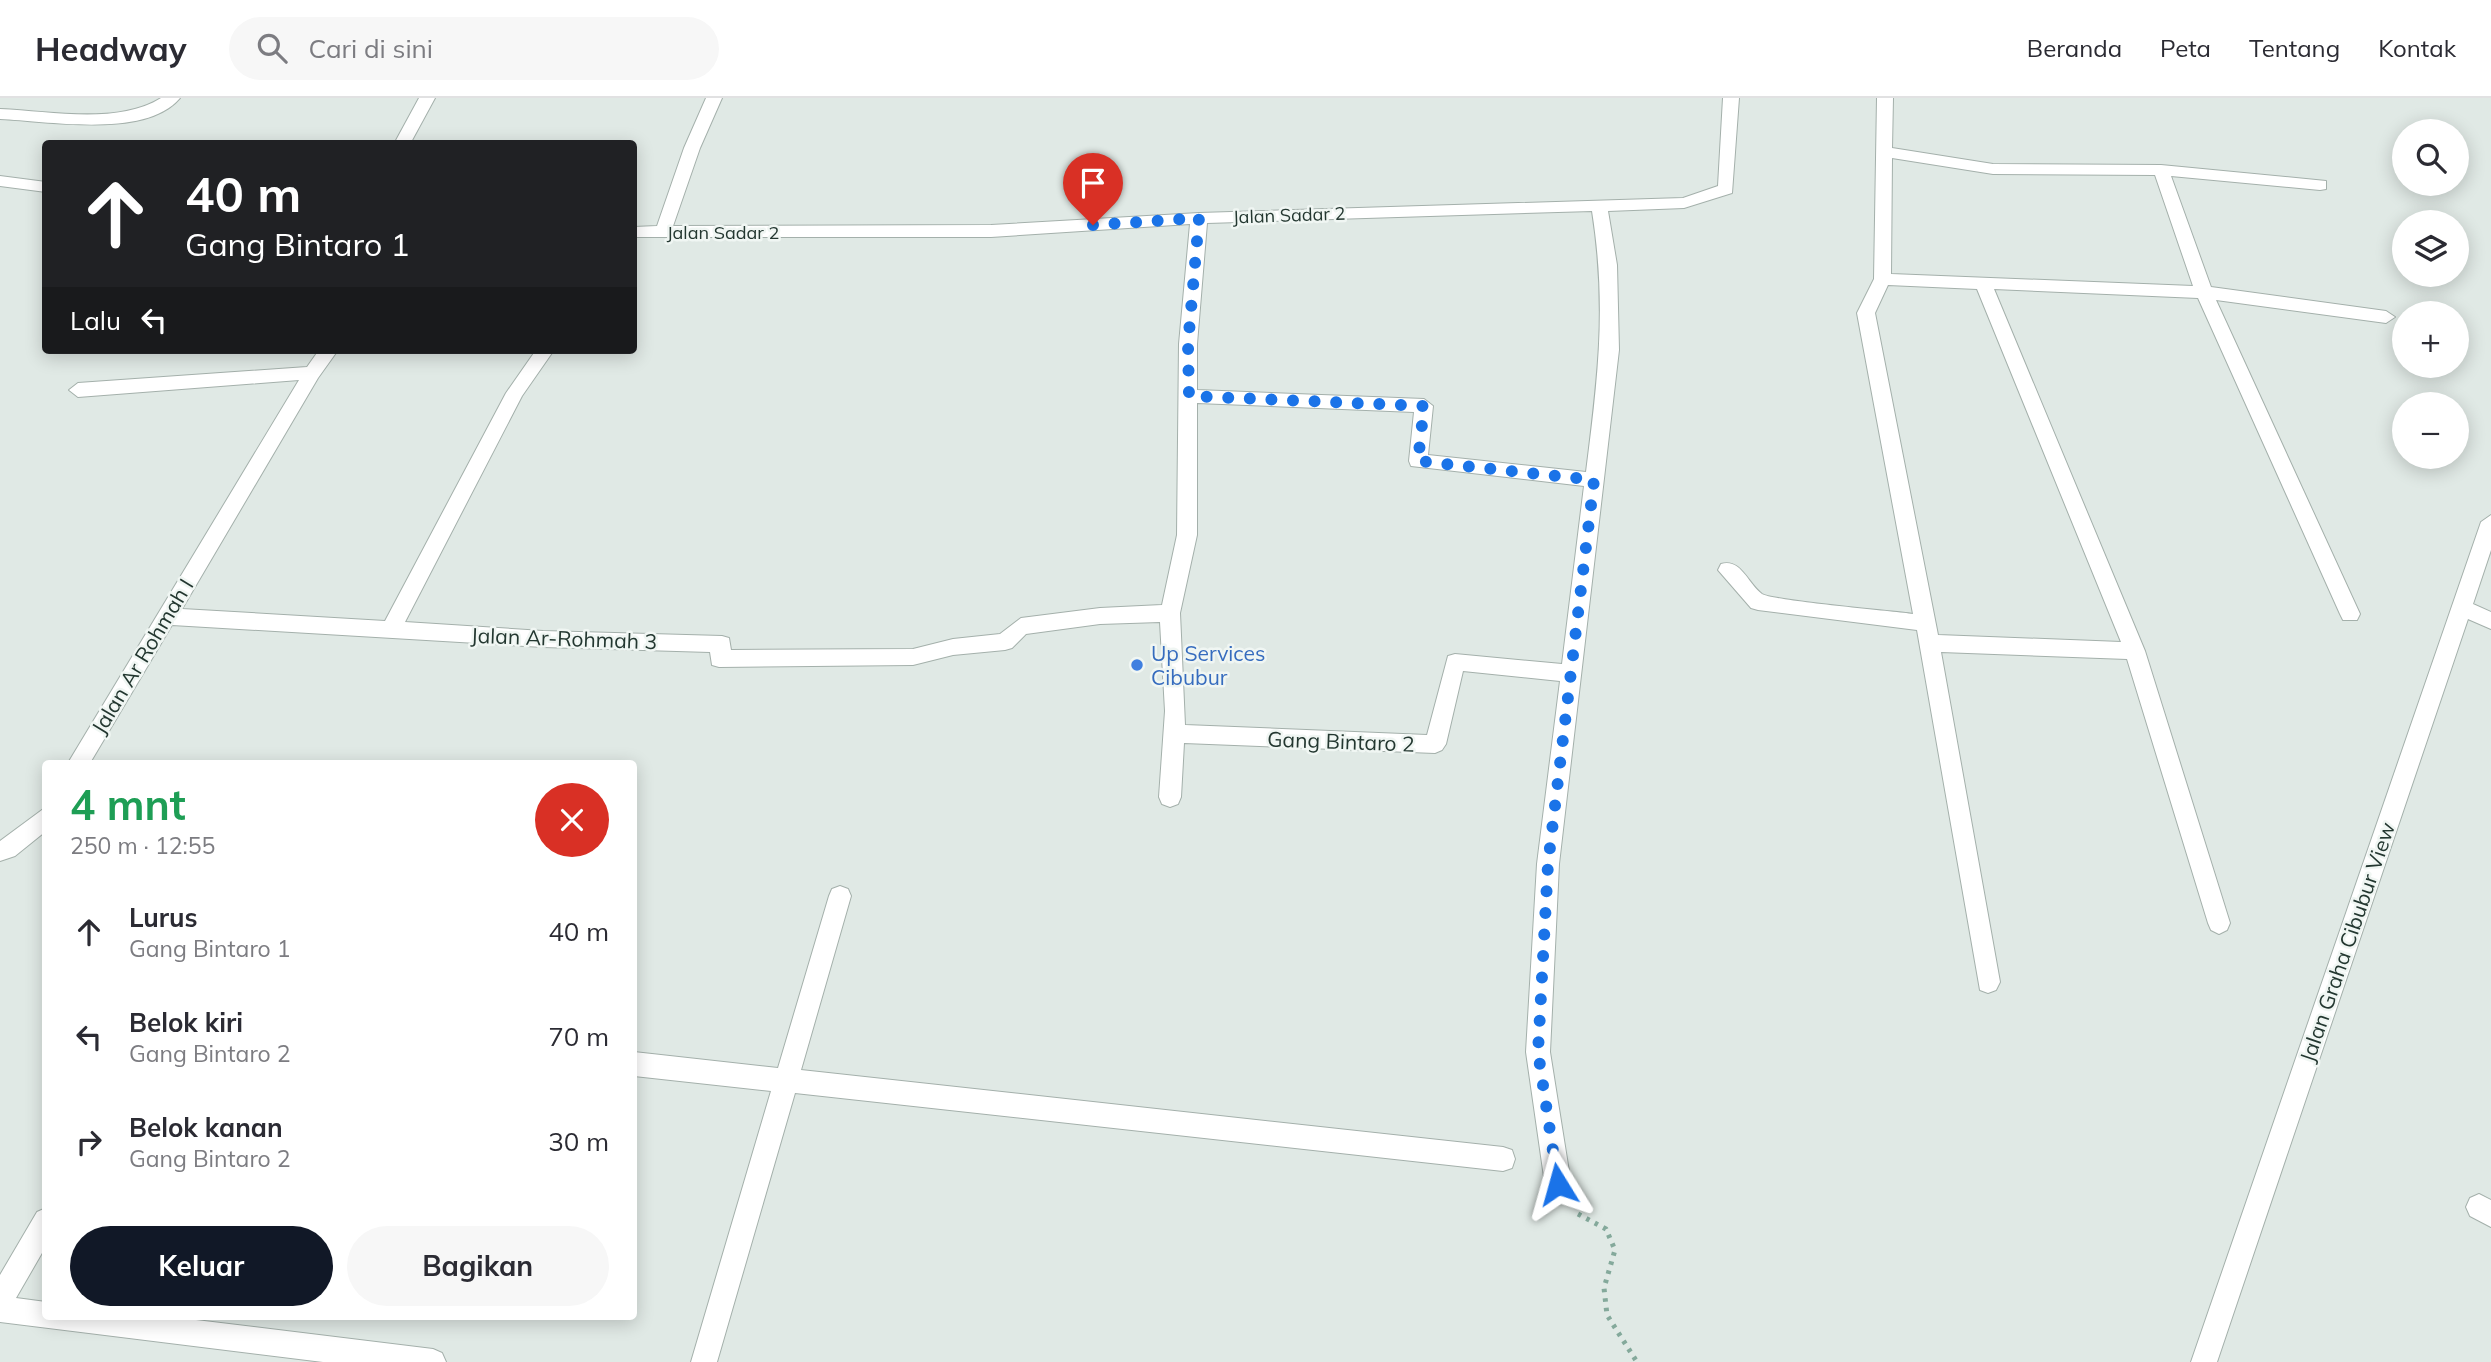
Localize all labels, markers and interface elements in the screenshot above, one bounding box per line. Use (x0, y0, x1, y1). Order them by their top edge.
search box (229, 17, 719, 80)
text: Headway (35, 28, 187, 69)
icon: search (253, 29, 291, 67)
text: Cari di sini (309, 32, 433, 65)
text: Beranda (2027, 33, 2122, 63)
text: Peta (2160, 33, 2211, 63)
text: Tentang (2249, 33, 2340, 63)
text: Kontak (2378, 33, 2456, 63)
map controls (2392, 119, 2469, 469)
button: search (2392, 119, 2469, 196)
pin (1063, 153, 1123, 225)
text: 40 m (185, 163, 301, 224)
icon: arrive (1074, 164, 1112, 202)
icon: ahead (70, 168, 161, 259)
street label: Jalan Sadar 2 (1232, 202, 1346, 228)
button: layers (2392, 210, 2469, 287)
street label: Jalan Sadar 2 (667, 221, 779, 244)
text: Gang Bintaro 1 (185, 224, 410, 264)
icon: left (135, 301, 173, 339)
button: + (2392, 301, 2469, 378)
text: Lalu (70, 304, 121, 337)
button: − (2392, 392, 2469, 469)
street label: Jalan Ar Rohmah I (85, 574, 199, 738)
street label: Jalan Ar-Rohmah 3 (470, 622, 658, 654)
place label: Up Services Cibubur (1151, 640, 1265, 690)
marker: Up Services Cibubur (1129, 657, 1145, 673)
street label: Gang Bintaro 2 (1267, 725, 1415, 757)
text: 4 mnt (70, 778, 186, 831)
button: close (535, 783, 609, 857)
street label: Jalan Graha Cibubur View (2294, 819, 2400, 1065)
text: 250 m · 12:55 (70, 831, 215, 860)
text: Lurus (129, 901, 198, 934)
icon: ahead (70, 913, 108, 951)
text: 40 m (548, 915, 609, 948)
text: Gang Bintaro 1 (129, 934, 291, 963)
text: Belok kiri (129, 1006, 243, 1039)
icon: left (70, 1018, 108, 1056)
text: 70 m (548, 1020, 609, 1053)
text: Gang Bintaro 2 (129, 1039, 291, 1068)
text: Belok kanan (129, 1111, 283, 1144)
icon: right (70, 1123, 108, 1161)
text: 30 m (548, 1125, 609, 1158)
text: Gang Bintaro 2 (129, 1144, 291, 1173)
position arrow (1521, 1147, 1595, 1221)
button: Keluar (70, 1226, 333, 1306)
button: Bagikan (347, 1226, 609, 1306)

